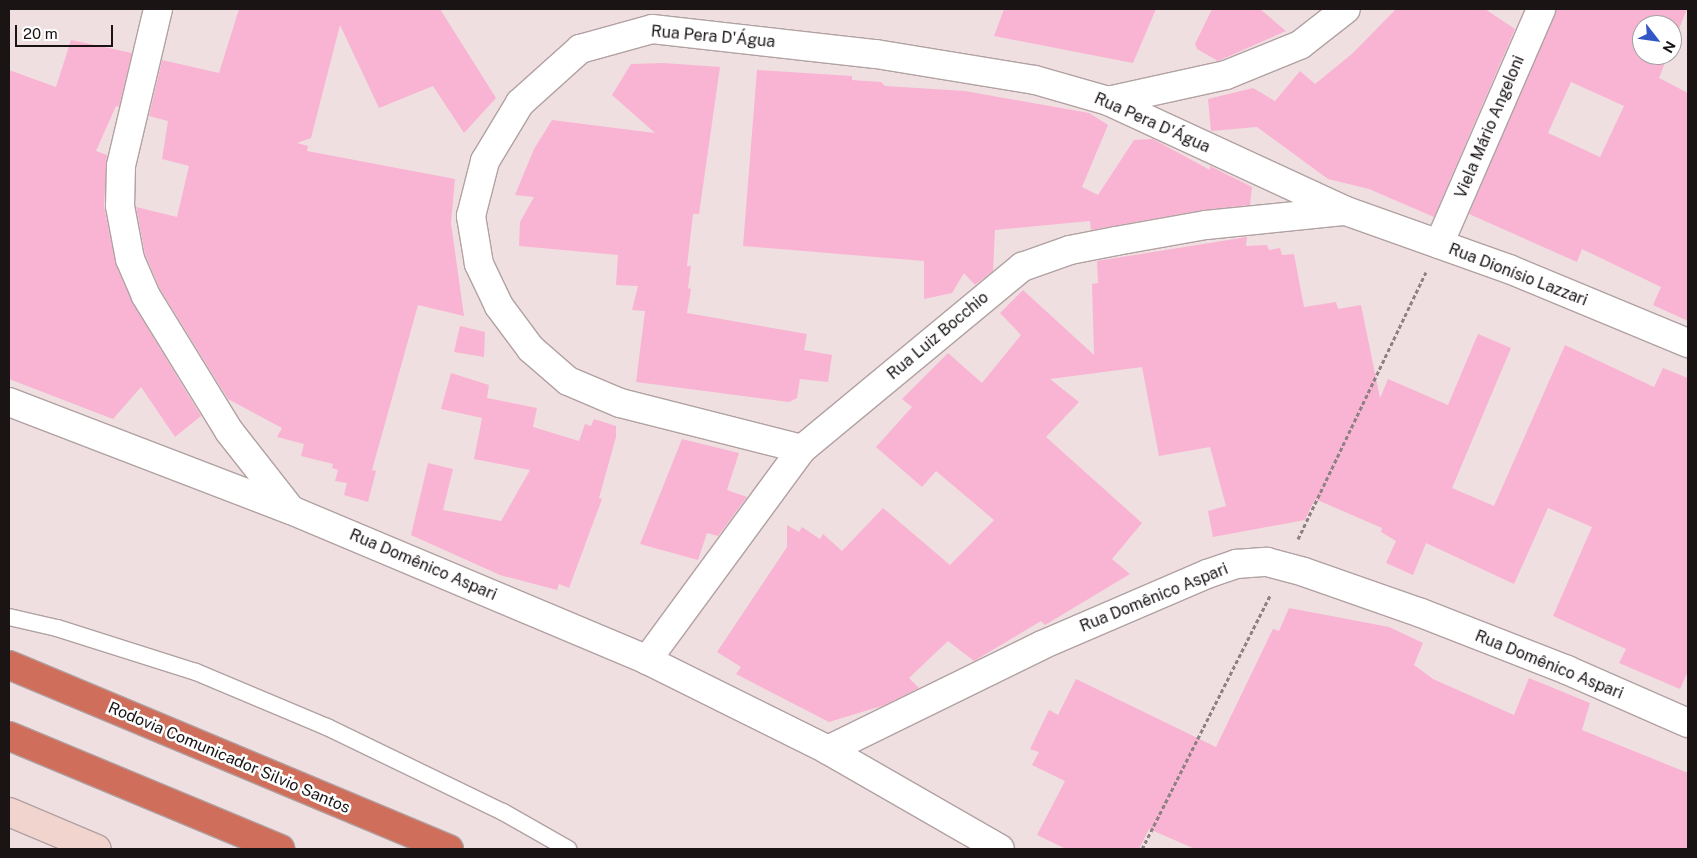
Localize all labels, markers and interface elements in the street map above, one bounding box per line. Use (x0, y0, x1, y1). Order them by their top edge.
scale bar (18, 15, 115, 47)
north arrow (1632, 15, 1682, 65)
street label: Rua Pera D'Água (650, 22, 776, 52)
text: 20 m (23, 25, 58, 42)
text: N (1659, 38, 1679, 56)
street label: Viela Mário Angeloni (1451, 53, 1529, 201)
street label: Rua Pera D'Água (1091, 89, 1213, 157)
street label: Rua Dionísio Lazzari (1446, 240, 1590, 310)
street label: Rua Luiz Bocchio (883, 288, 993, 384)
street label: Rua Domênico Aspari (346, 525, 500, 605)
street label: Rua Domênico Aspari (1077, 559, 1231, 637)
street label: Rua Domênico Aspari (1472, 626, 1626, 704)
street label: Rodovia Comunicador Silvio Santos (105, 698, 353, 818)

